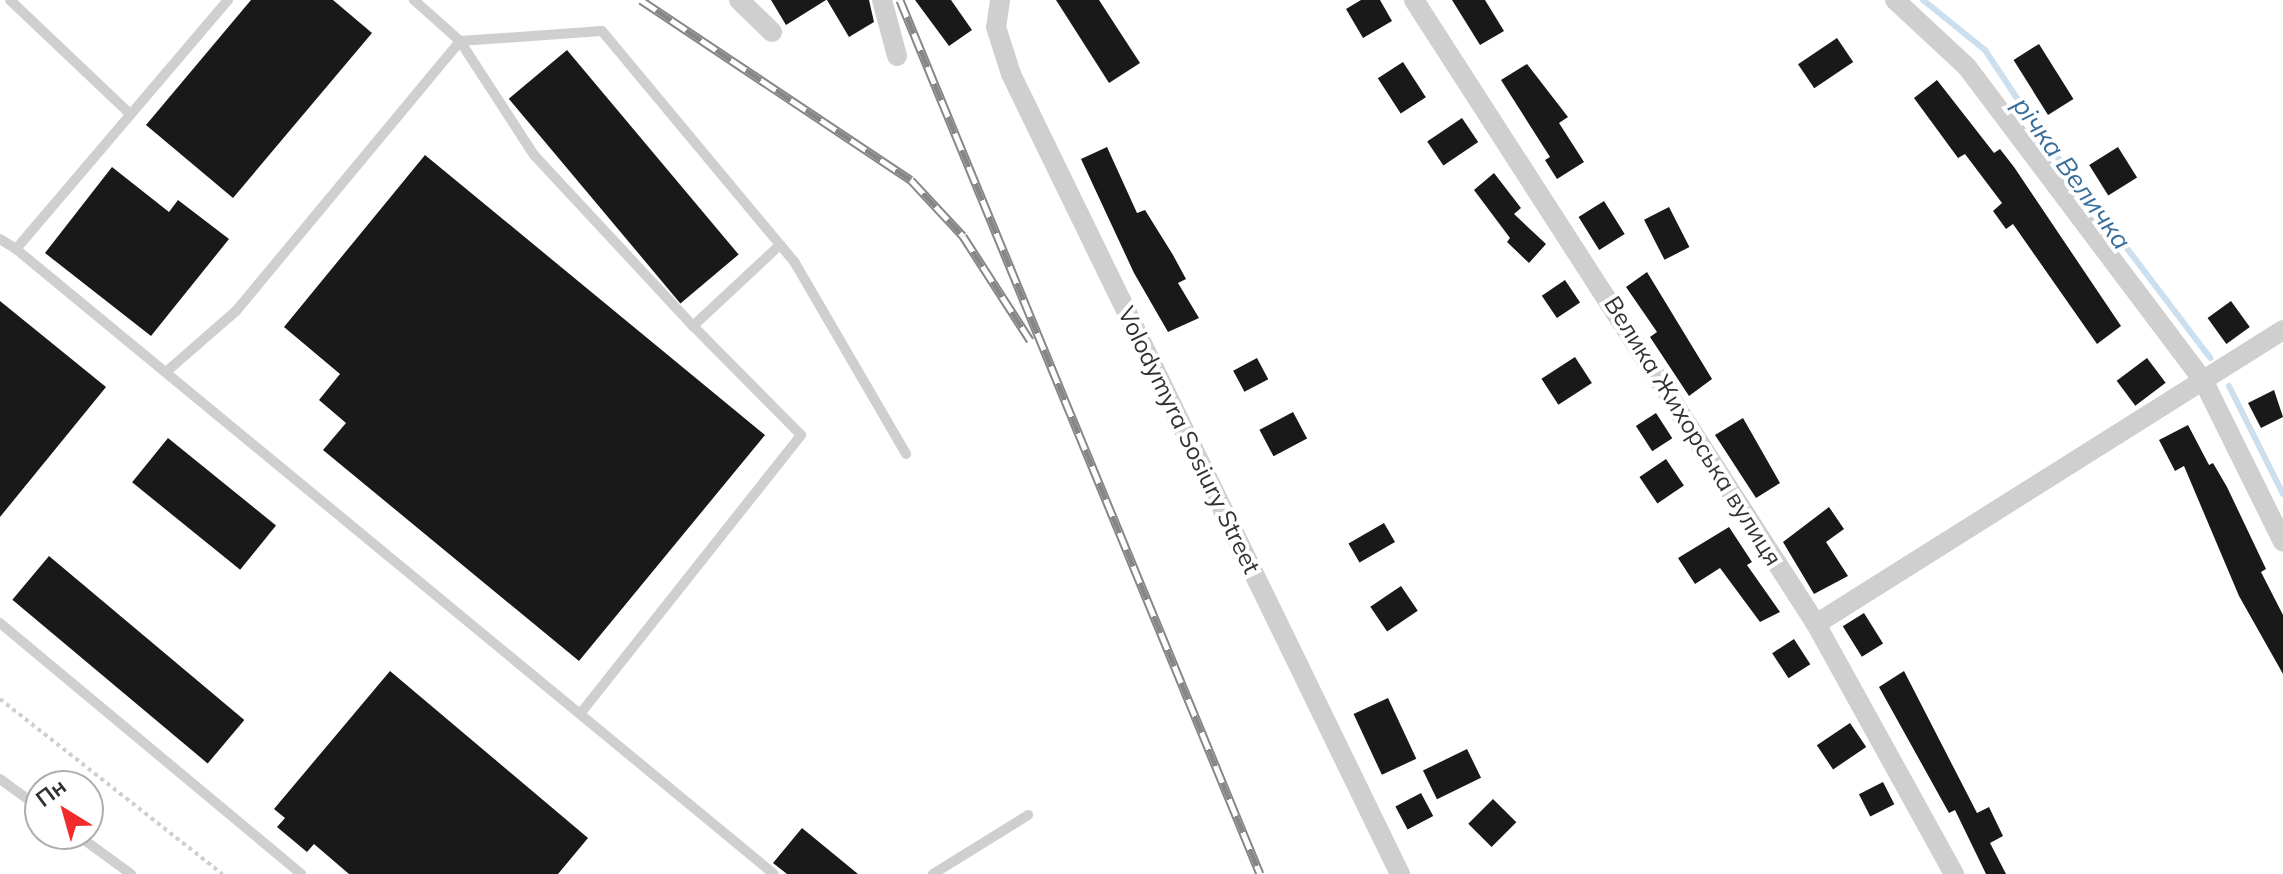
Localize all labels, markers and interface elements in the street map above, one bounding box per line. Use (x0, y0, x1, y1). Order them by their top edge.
water label: річка Величка (2006, 91, 2138, 255)
street label: Велика Жихорська вулиця (1598, 291, 1788, 571)
street label: Volodymyra Sosiury Street (1112, 302, 1266, 578)
north arrow (24, 770, 104, 850)
text: Пн (30, 772, 71, 813)

